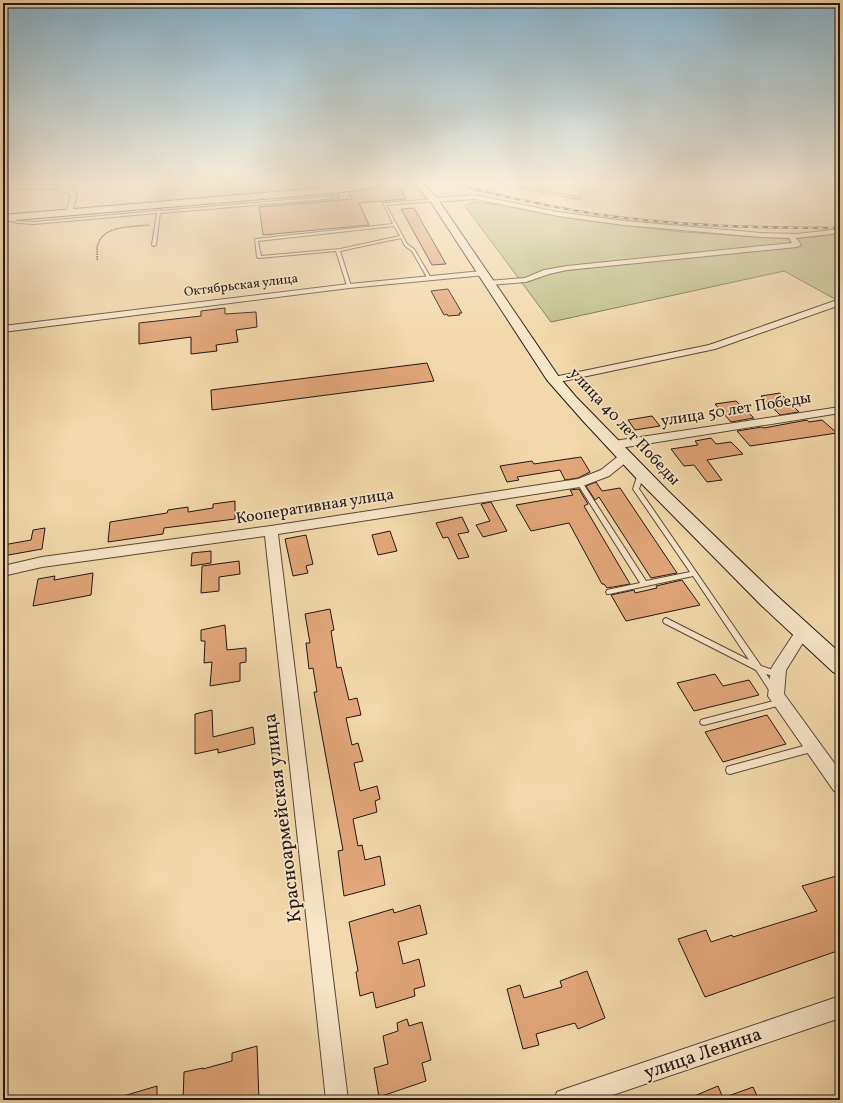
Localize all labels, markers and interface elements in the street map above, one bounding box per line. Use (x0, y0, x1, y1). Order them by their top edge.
street label: Октябрьская улица (183, 270, 299, 302)
street label: улица 40 лет Победы (563, 363, 685, 491)
street label: улица 50 лет Победы (659, 387, 813, 433)
street label: Кооперативная улица (234, 484, 396, 530)
street label: Красноармейская улица (257, 712, 309, 924)
street label: улица Ленина (641, 1022, 765, 1086)

